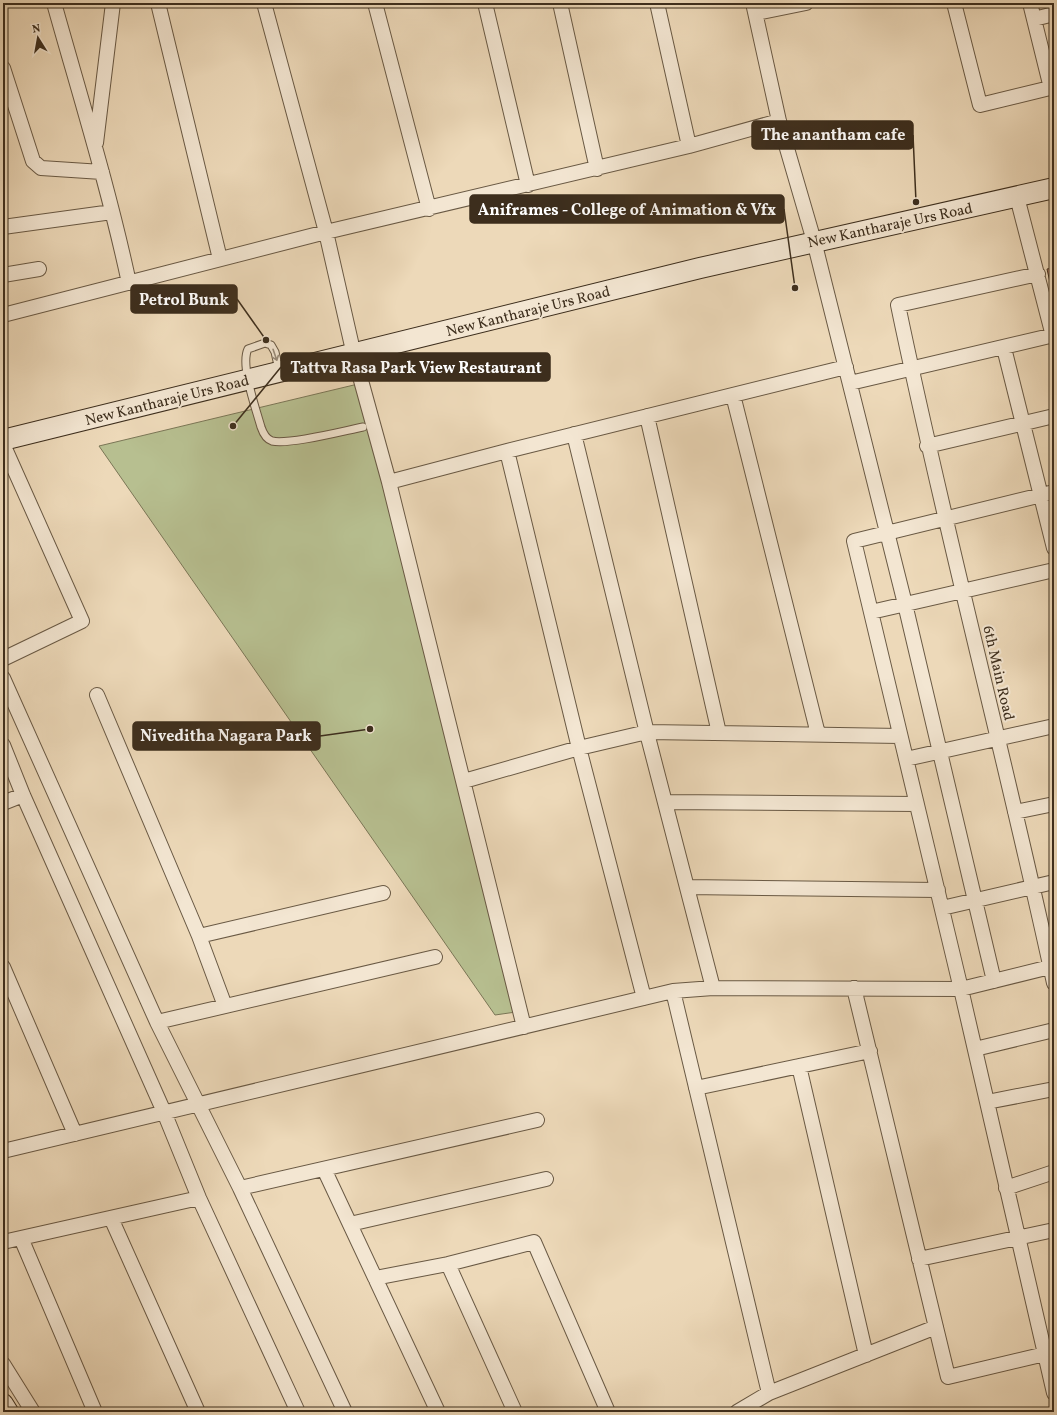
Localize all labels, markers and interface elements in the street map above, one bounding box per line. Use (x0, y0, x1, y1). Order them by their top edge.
north arrow (18, 18, 58, 58)
text: N (31, 22, 42, 38)
callout: The anantham cafe (752, 121, 913, 149)
text: The anantham cafe (761, 125, 905, 147)
callout: Aniframes - College of Animation & Vfx (470, 195, 784, 223)
street label: New Kantharaje Urs Road (806, 199, 975, 254)
text: Aniframes - College of Animation & Vfx (478, 200, 776, 222)
street label: New Kantharaje Urs Road (444, 282, 613, 343)
callout: Petrol Bunk (131, 285, 237, 313)
text: Petrol Bunk (139, 290, 229, 312)
one-way arrow (272, 348, 280, 360)
callout: Tattva Rasa Park View Restaurant (281, 353, 550, 381)
text: Tattva Rasa Park View Restaurant (290, 358, 542, 380)
street label: New Kantharaje Urs Road (83, 371, 252, 432)
street label: 6th Main Road (976, 624, 1019, 723)
callout: Niveditha Nagara Park (133, 722, 320, 750)
text: Niveditha Nagara Park (140, 726, 312, 748)

